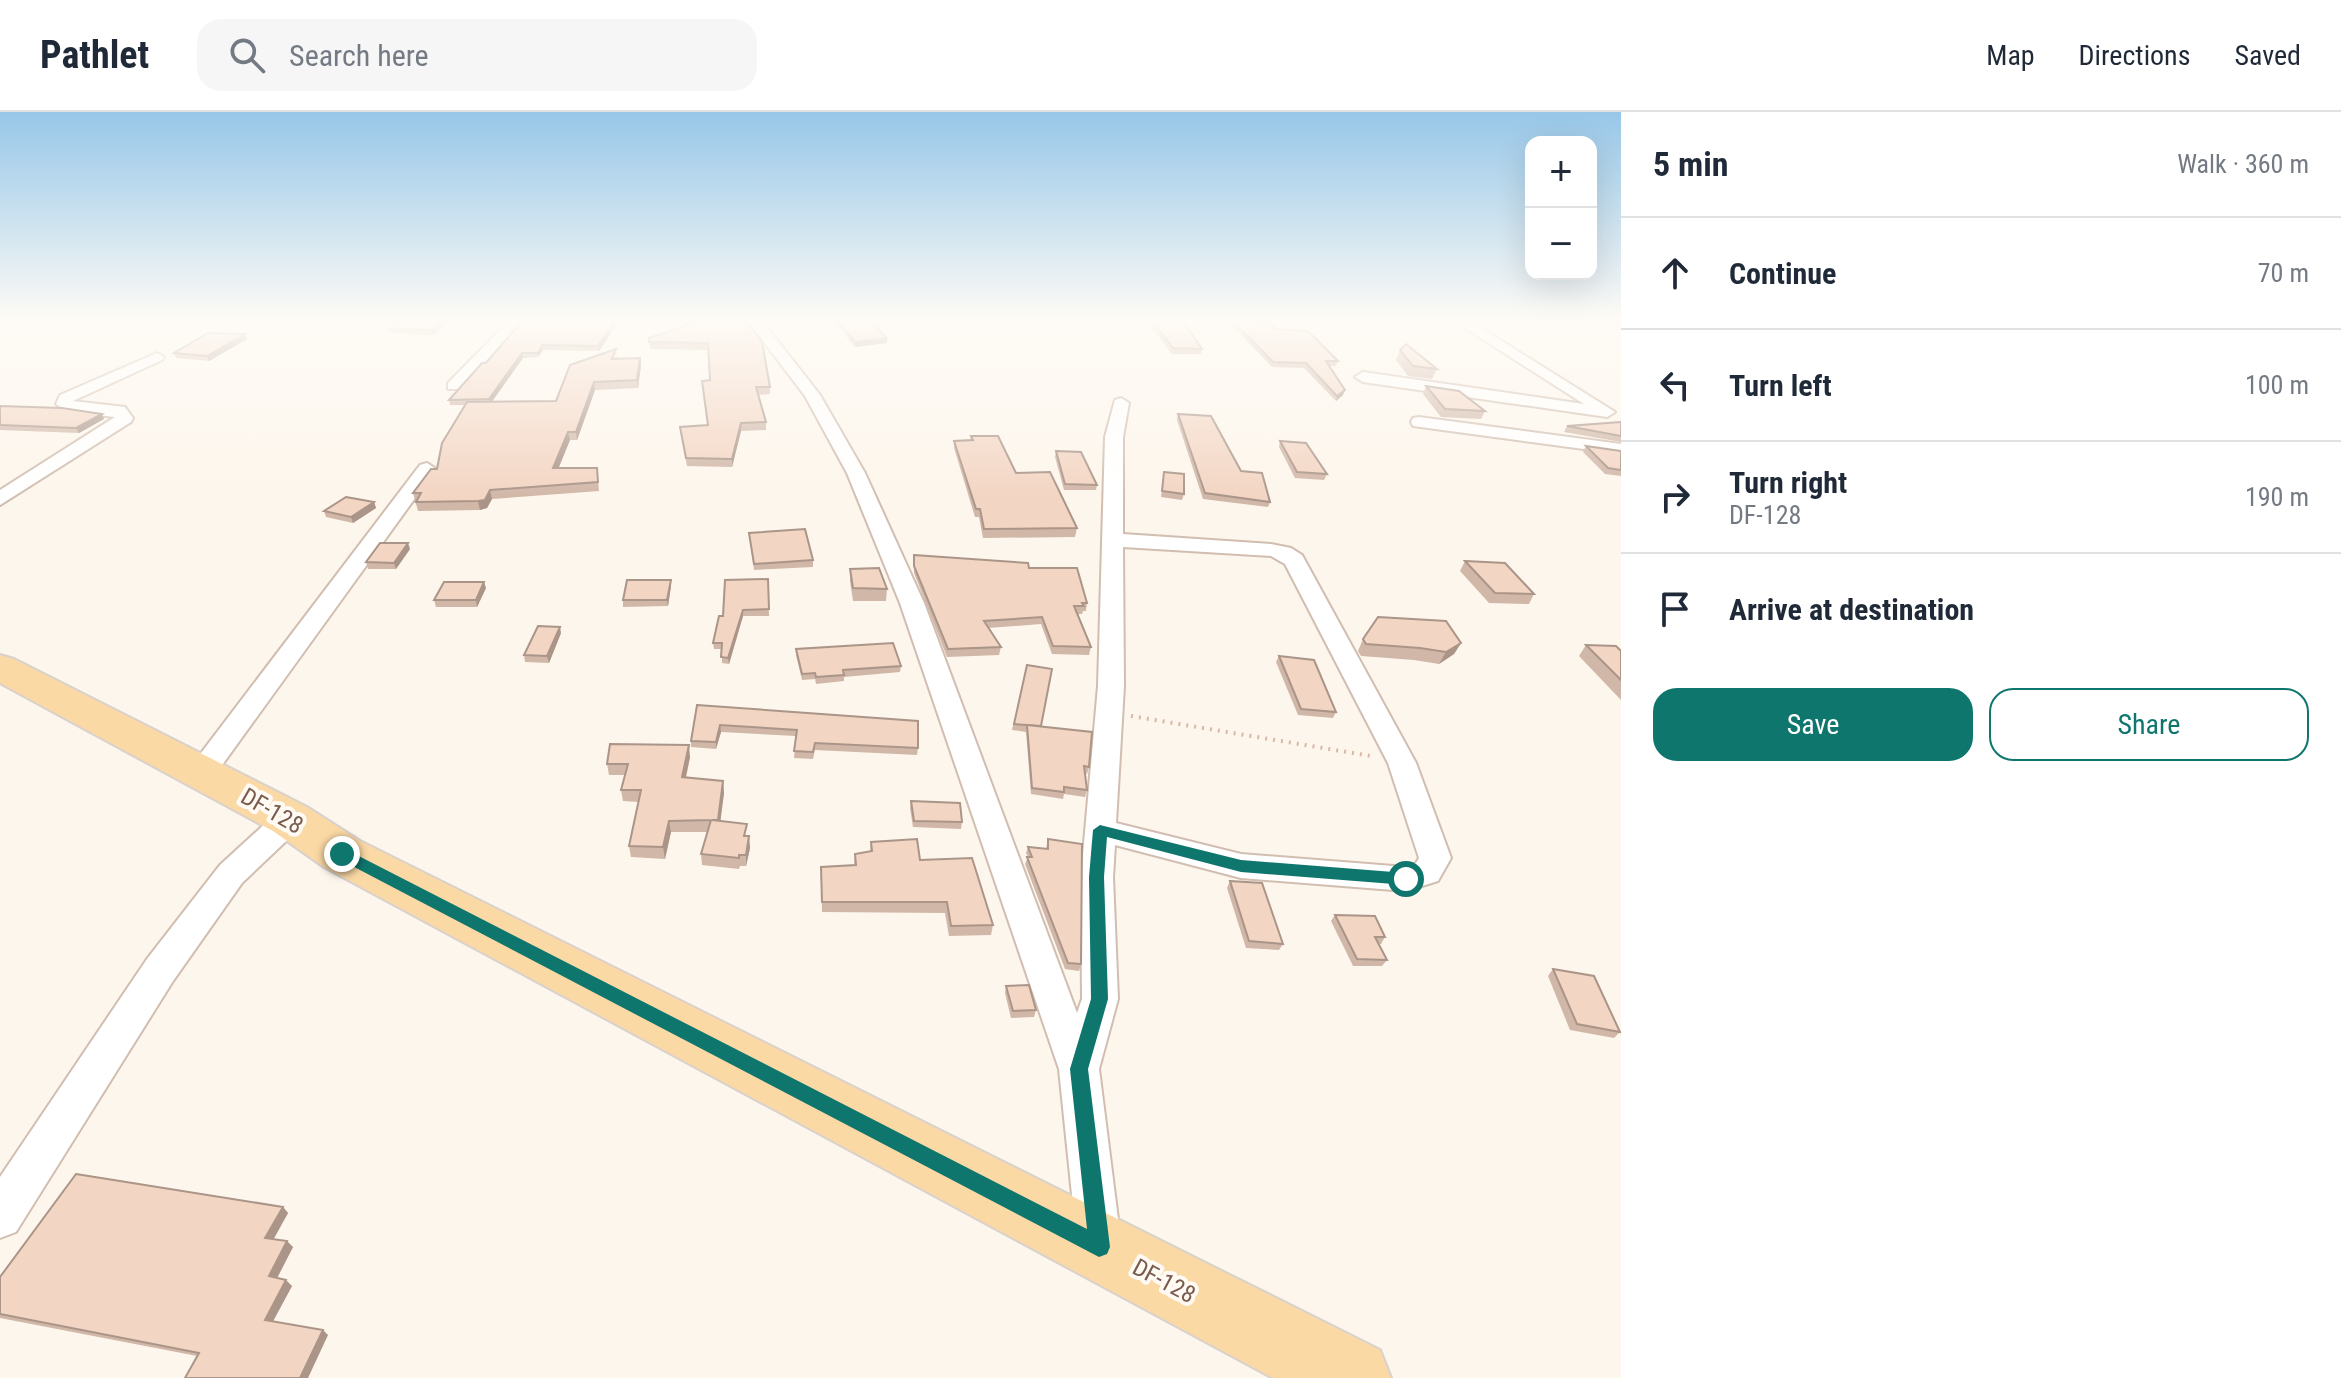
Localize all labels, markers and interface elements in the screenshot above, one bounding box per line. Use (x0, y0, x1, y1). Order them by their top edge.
search box (197, 19, 757, 91)
text: Pathlet (40, 33, 149, 77)
icon: search (225, 33, 269, 77)
text: Search here (289, 38, 429, 73)
text: Map (1986, 39, 2035, 72)
text: Directions (2079, 39, 2190, 72)
text: Saved (2234, 39, 2301, 72)
map controls (1525, 136, 1597, 280)
button: + (1525, 136, 1597, 208)
text: 5 min (1653, 144, 1729, 184)
text: Walk · 360 m (2177, 149, 2309, 179)
button: − (1525, 208, 1597, 280)
icon: ahead (1653, 251, 1697, 295)
text: Continue (1729, 256, 1836, 291)
text: 70 m (2258, 258, 2309, 288)
icon: left (1653, 363, 1697, 407)
text: Turn left (1729, 368, 1832, 403)
text: 100 m (2245, 370, 2309, 400)
text: Turn right (1729, 465, 1847, 500)
icon: right (1653, 475, 1697, 519)
text: 190 m (2245, 482, 2309, 512)
text: DF-128 (1729, 500, 1801, 530)
icon: arrive (1653, 587, 1697, 631)
text: Arrive at destination (1729, 592, 1974, 627)
button: Save (1653, 688, 1973, 761)
button: Share (1989, 688, 2309, 761)
street label: DF-128 (236, 782, 308, 840)
route end (324, 836, 360, 872)
route start (1388, 861, 1424, 897)
street label: DF-128 (1128, 1253, 1200, 1309)

